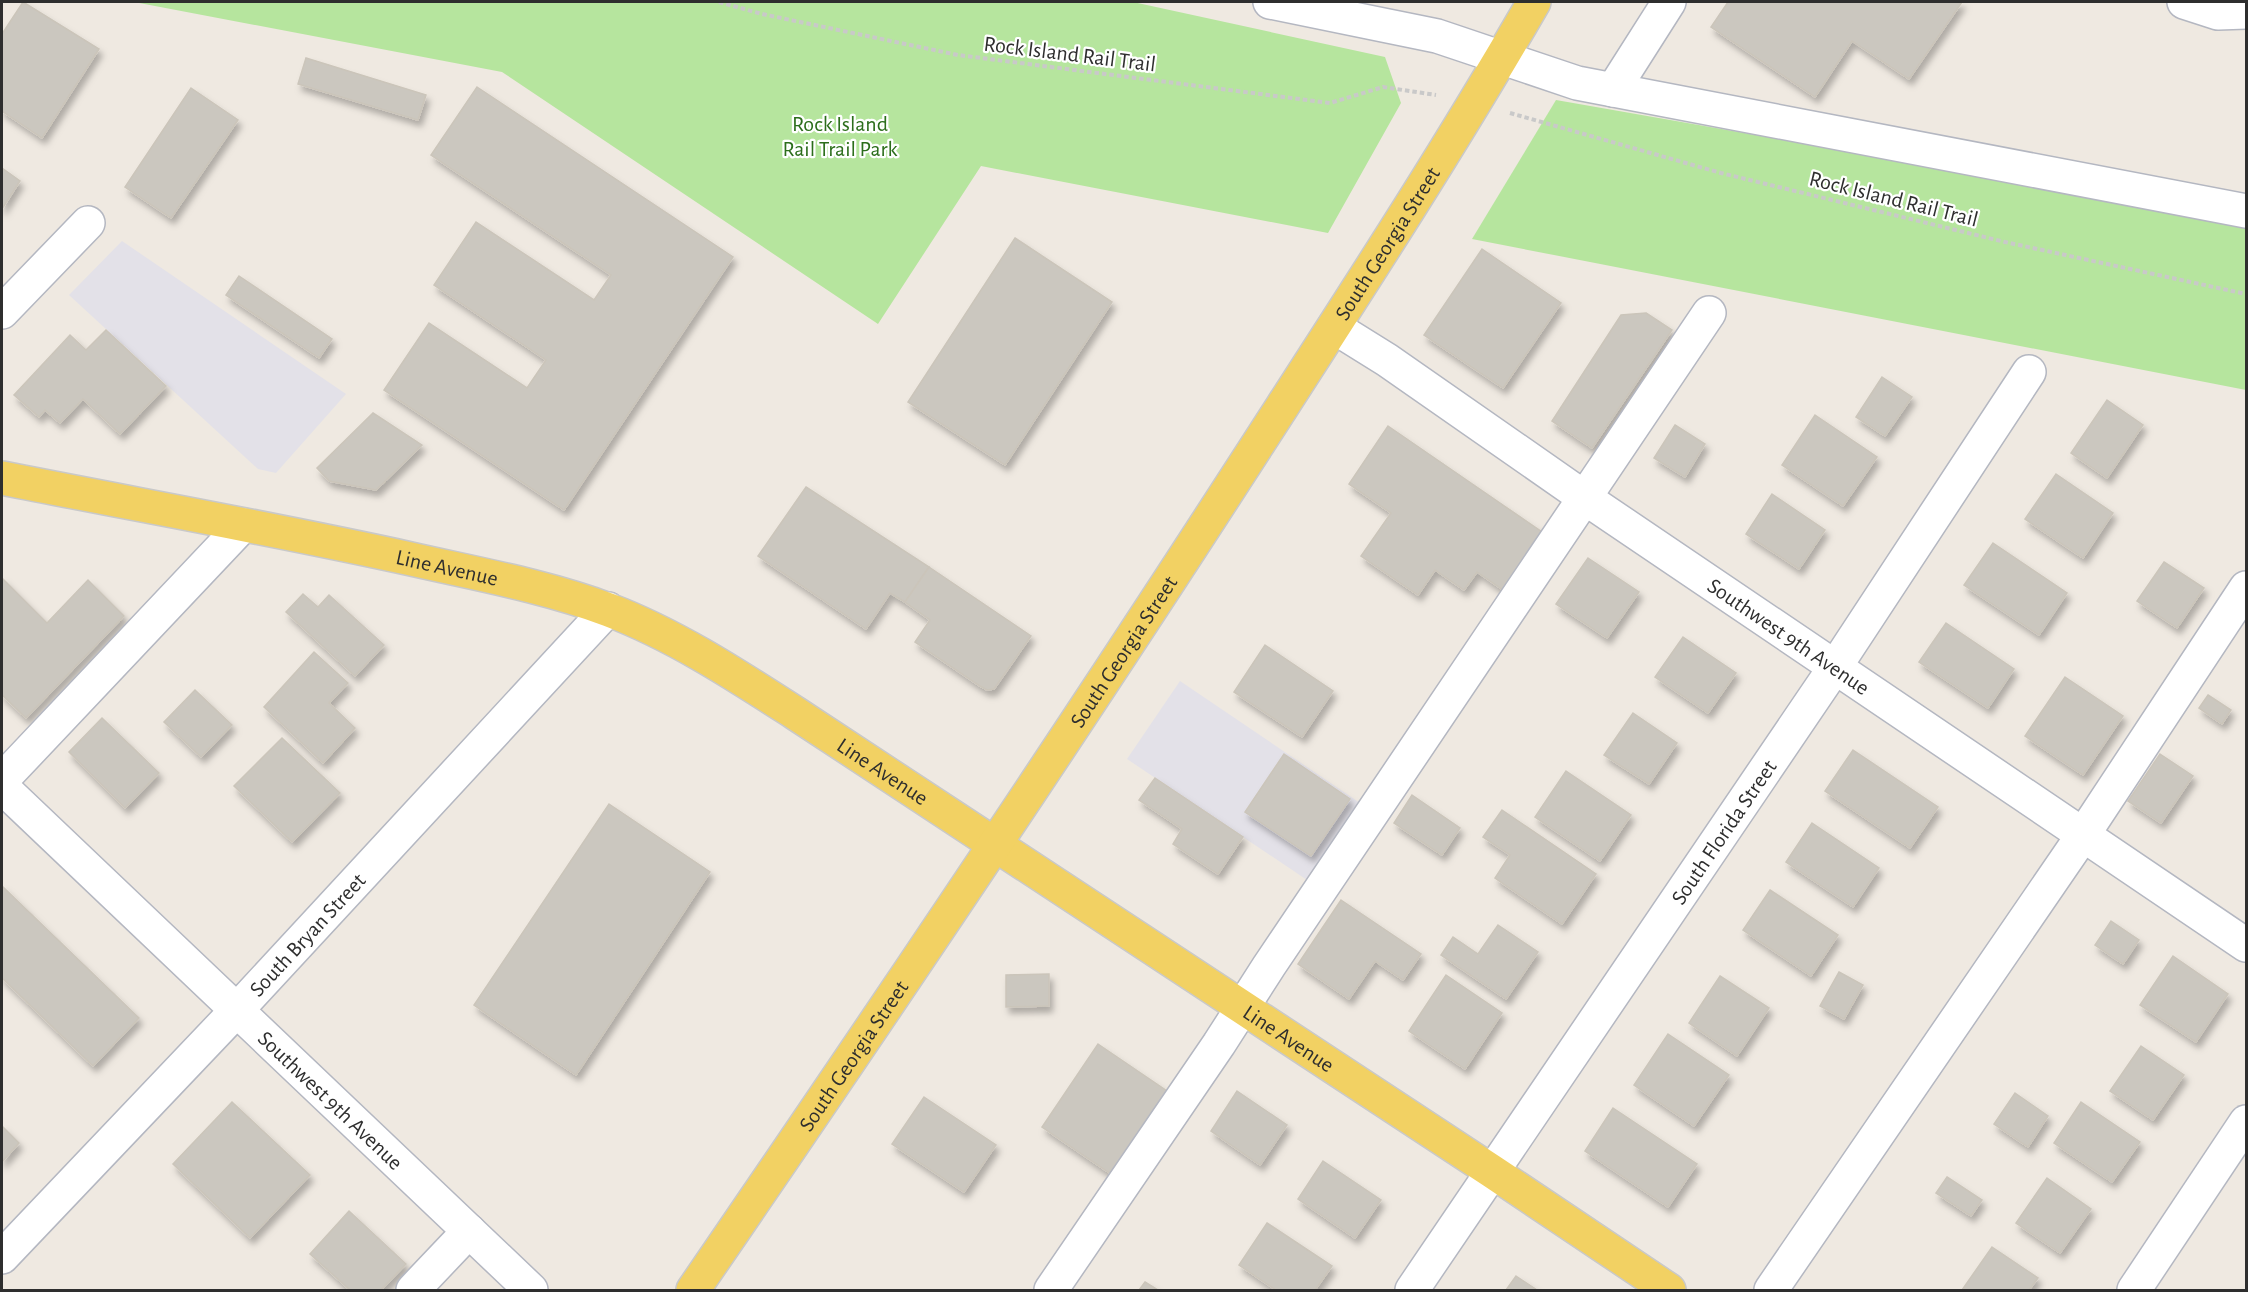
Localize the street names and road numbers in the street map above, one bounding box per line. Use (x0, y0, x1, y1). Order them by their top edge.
street label: Rock Island Rail Trail (983, 33, 1157, 75)
street label: South Georgia Street (1331, 163, 1444, 324)
street label: Rock Island Rail Trail (1807, 167, 1980, 231)
street label: Line Avenue (394, 546, 500, 590)
street label: South Georgia Street (1066, 572, 1181, 732)
street label: Southwest 9th Avenue (1703, 574, 1873, 699)
street label: Line Avenue (833, 734, 932, 809)
street label: South Florida Street (1667, 756, 1781, 908)
street label: South Bryan Street (246, 869, 370, 1001)
street label: South Georgia Street (795, 977, 912, 1135)
street label: Line Avenue (1239, 1001, 1338, 1076)
street label: Southwest 9th Avenue (254, 1027, 407, 1174)

